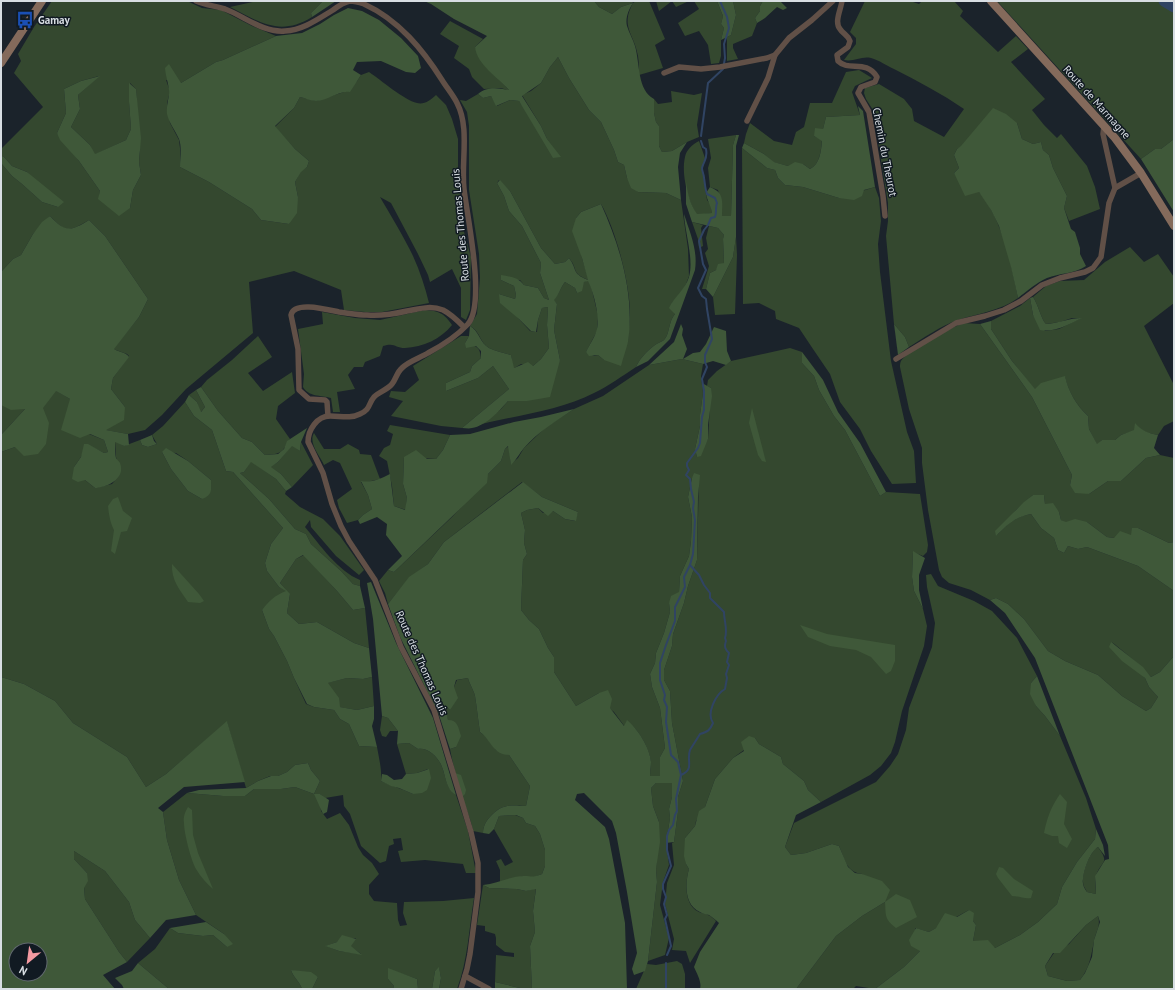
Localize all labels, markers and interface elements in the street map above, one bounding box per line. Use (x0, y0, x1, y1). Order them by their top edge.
bus stop icon: Gamay (15, 10, 35, 30)
place label: Gamay (38, 13, 70, 27)
street label: Route de Marmagne (1060, 62, 1134, 142)
street label: Chemin du Theurot (870, 106, 901, 198)
street label: Route des Thomas Louis (448, 168, 472, 282)
street label: Route des Thomas Louis (393, 608, 452, 718)
north arrow (8, 942, 48, 982)
text: N (17, 963, 30, 979)

